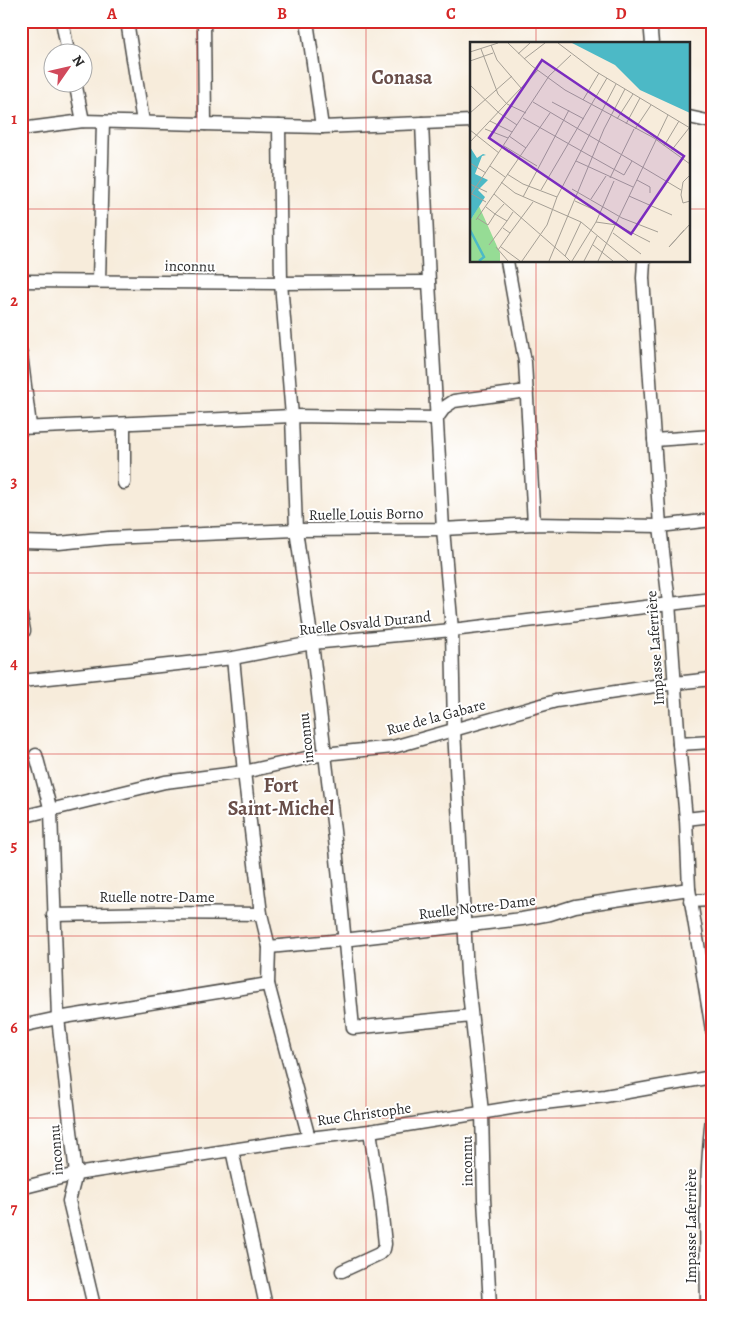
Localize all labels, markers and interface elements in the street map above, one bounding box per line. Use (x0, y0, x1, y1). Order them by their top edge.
text: A (106, 3, 118, 25)
text: B (277, 3, 287, 25)
text: C (446, 3, 456, 25)
text: D (615, 3, 627, 25)
north arrow (42, 42, 92, 92)
inset map (470, 42, 690, 262)
text: N (68, 51, 89, 71)
district label: Conasa (371, 64, 433, 91)
text: 1 (11, 108, 17, 130)
street label: inconnu (165, 256, 216, 276)
text: 2 (10, 290, 18, 312)
text: 3 (11, 471, 18, 493)
street label: Ruelle Louis Borno (308, 503, 424, 525)
street label: Impasse Laferrière (641, 590, 669, 706)
street label: Ruelle Osvald Durand (298, 606, 433, 640)
text: 4 (10, 653, 18, 675)
street label: Rue de la Gabare (384, 694, 488, 740)
street label: inconnu (293, 711, 319, 764)
district label: Fort Saint-Michel (228, 772, 335, 822)
text: 5 (11, 835, 18, 857)
street label: Ruelle notre-Dame (99, 887, 215, 907)
street label: Ruelle Notre-Dame (417, 890, 537, 924)
text: 6 (10, 1017, 18, 1039)
street label: Rue Christophe (316, 1097, 413, 1131)
street label: inconnu (44, 1123, 68, 1176)
street label: inconnu (457, 1135, 477, 1186)
street label: Impasse Laferrière (681, 1168, 701, 1284)
text: 7 (11, 1198, 18, 1220)

